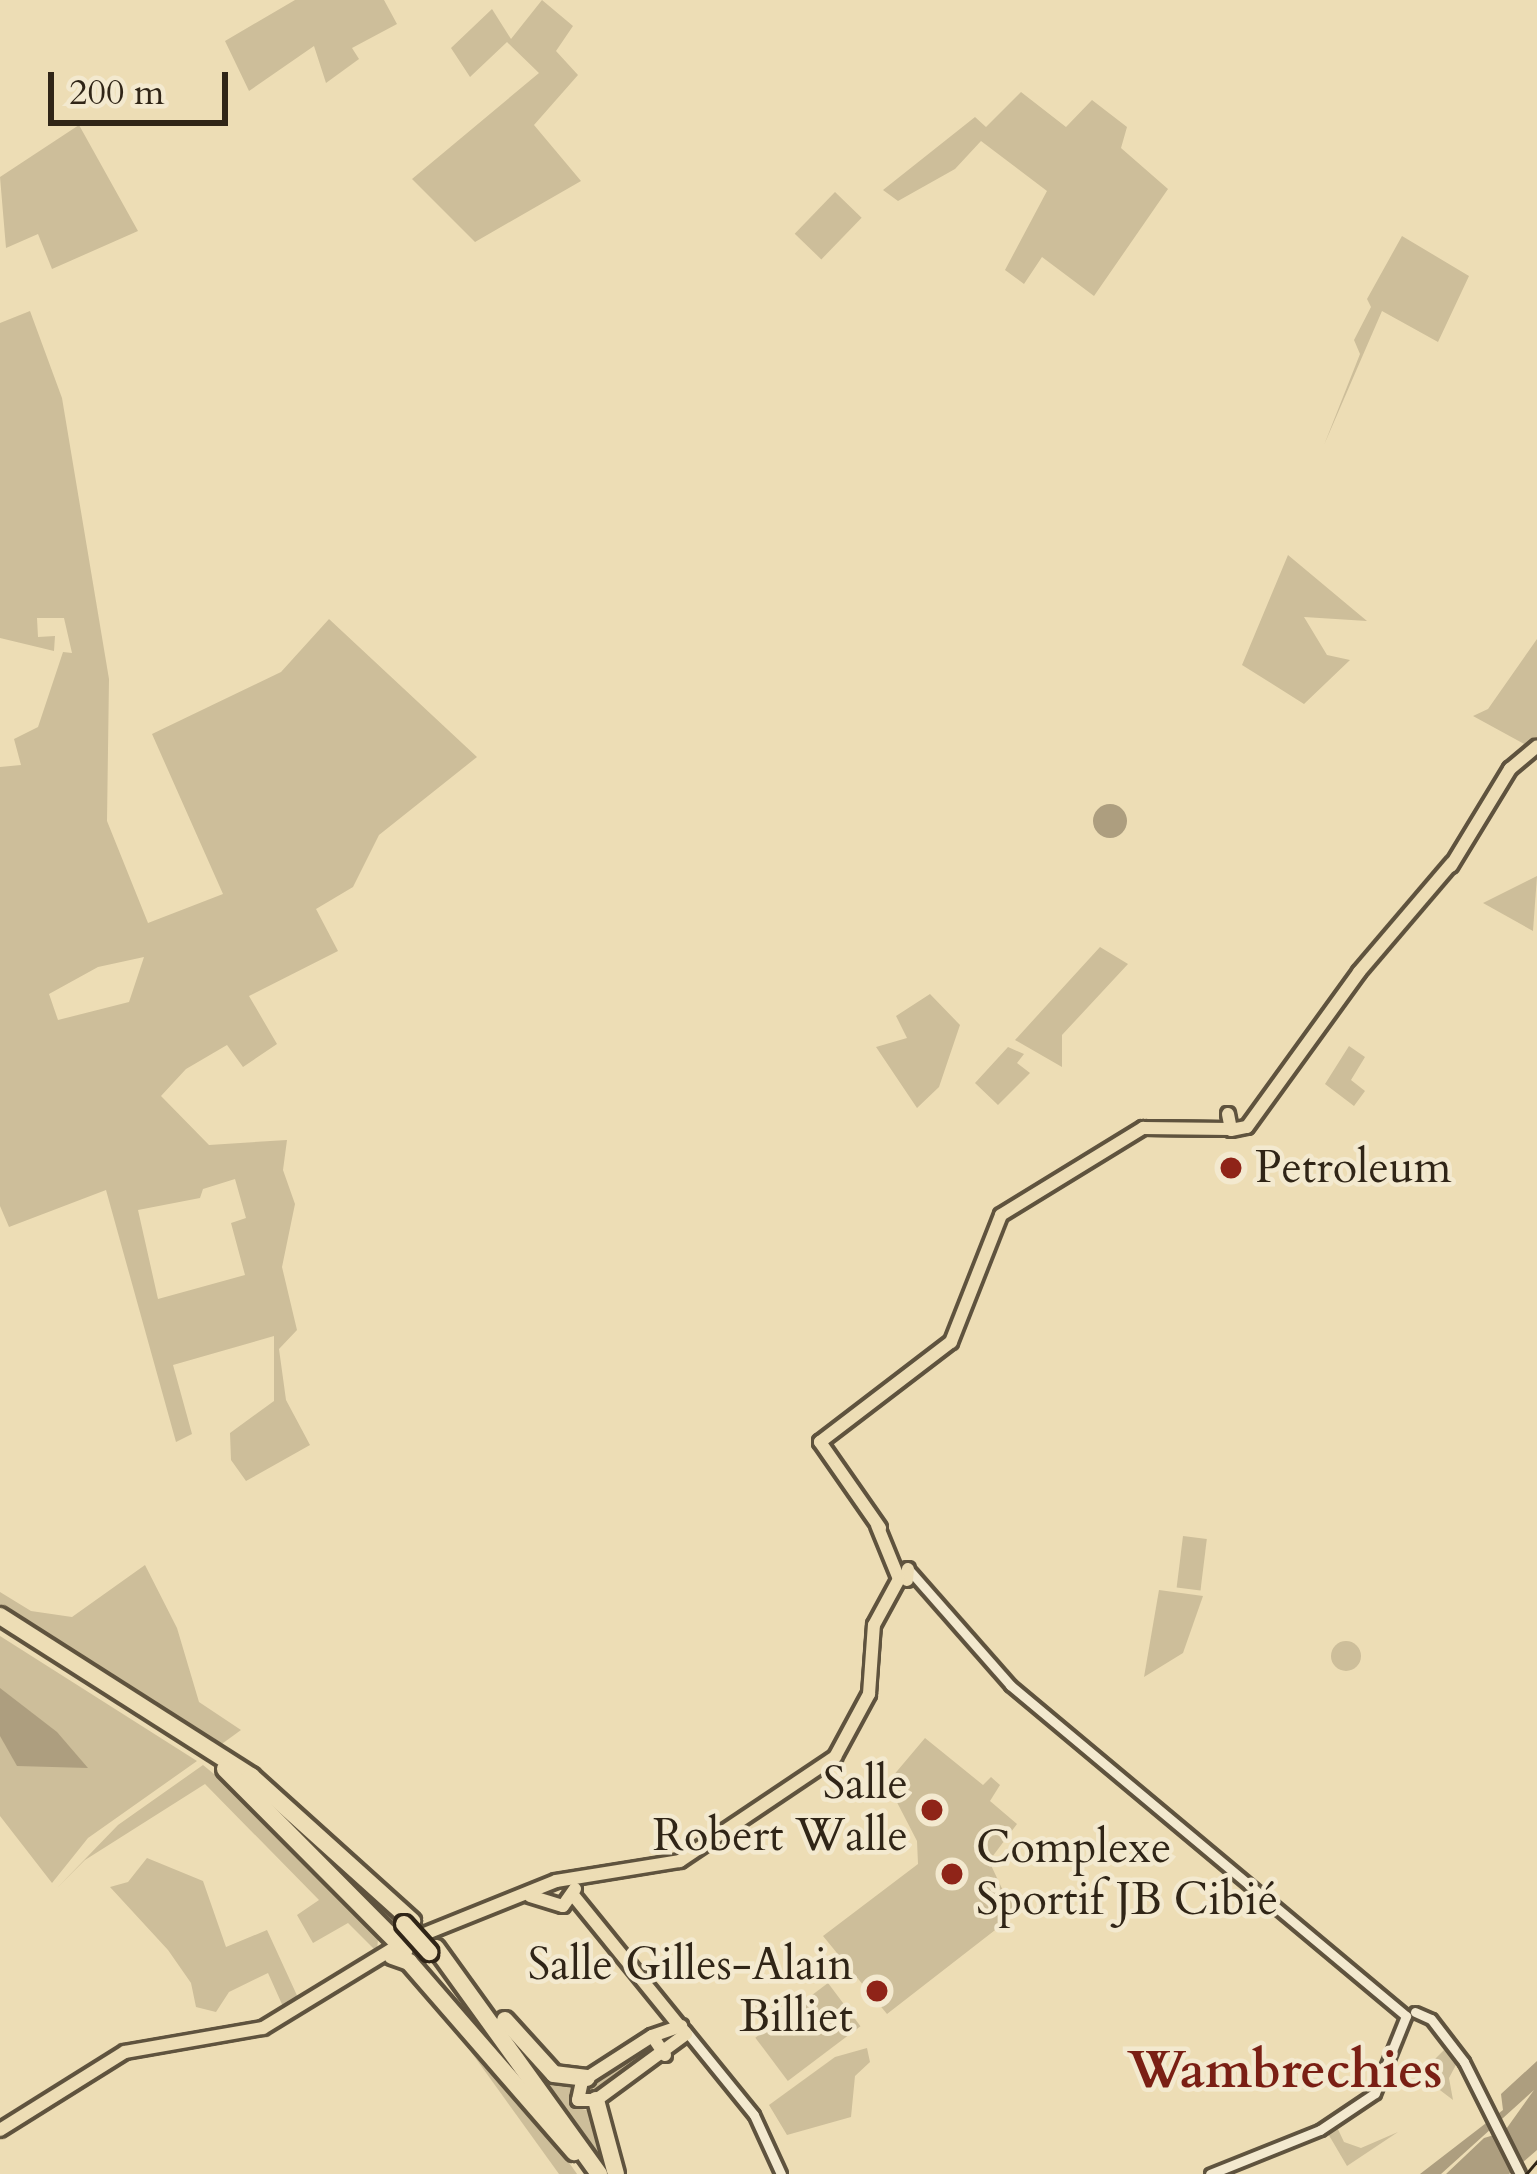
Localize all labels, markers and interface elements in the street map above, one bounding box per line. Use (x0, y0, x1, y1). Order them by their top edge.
scale bar (54, 48, 234, 122)
text: 200 m (69, 68, 164, 117)
place label: Petroleum (1255, 1141, 1452, 1195)
marker: Petroleum (1218, 1155, 1244, 1181)
place label: Salle Robert Walle (653, 1757, 908, 1863)
marker: Salle Robert Walle (919, 1797, 945, 1823)
place label: Complexe Sportif JB Cibié (976, 1821, 1278, 1927)
marker: Complexe Sportif JB Cibié (939, 1861, 965, 1887)
place label: Salle Gilles-Alain Billiet (528, 1938, 853, 2044)
marker: Salle Gilles-Alain Billiet (864, 1978, 890, 2004)
district label: Wambrechies (1128, 2040, 1442, 2102)

